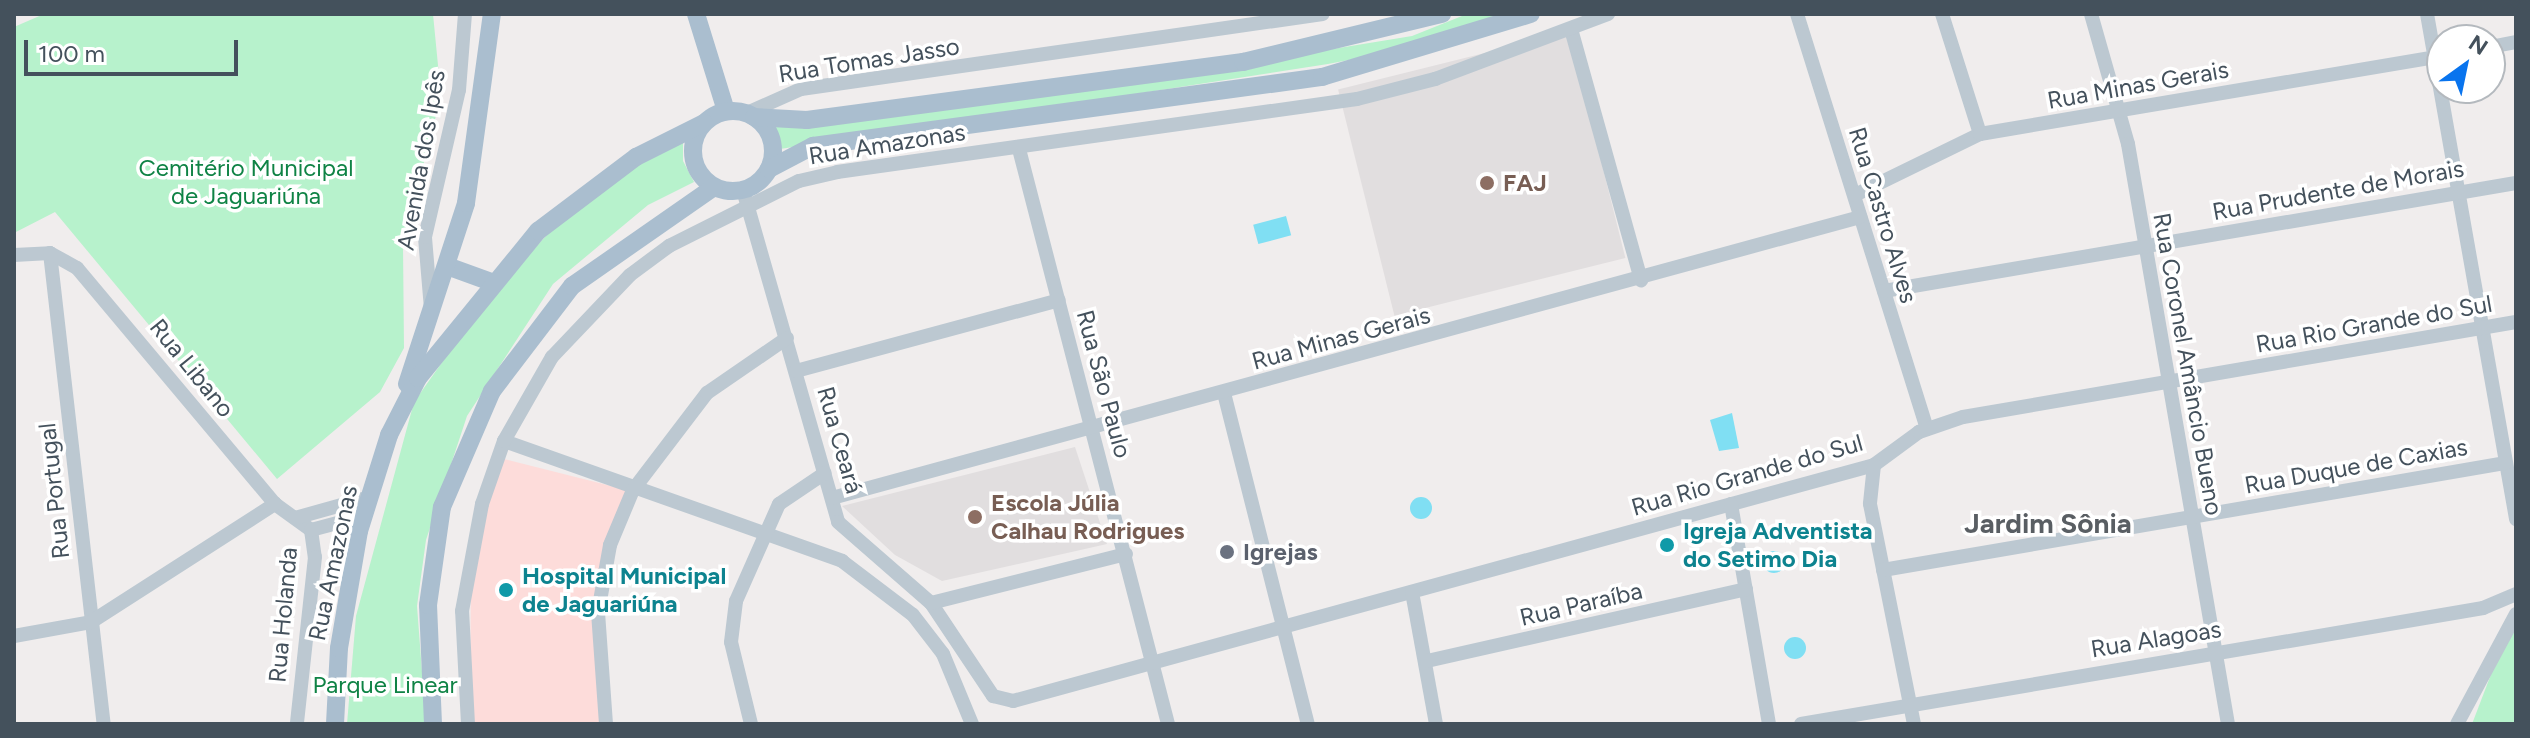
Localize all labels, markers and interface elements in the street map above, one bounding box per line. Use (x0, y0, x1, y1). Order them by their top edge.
scale bar (28, 24, 242, 74)
north arrow (2426, 24, 2506, 104)
text: N (2464, 29, 2493, 61)
street label: Rua Tomas Jasso (776, 31, 962, 89)
text: 100 m (38, 39, 105, 68)
street label: Rua Minas Gerais (2045, 55, 2231, 115)
street label: Avenida dos Ipês (391, 68, 451, 252)
street label: Rua Amazonas (807, 117, 967, 171)
street label: Rua Castro Alves (1843, 124, 1923, 306)
park label: Cemitério Municipal de Jaguariúna (139, 154, 353, 210)
street label: Rua Prudente de Morais (2210, 154, 2466, 226)
place label: FAJ (1503, 169, 1547, 197)
marker: FAJ (1478, 174, 1496, 192)
street label: Rua Coronel Amâncio Bueno (2147, 210, 2229, 518)
street label: Rua Rio Grande do Sul (2254, 289, 2494, 359)
street label: Rua Minas Gerais (1249, 300, 1433, 376)
street label: Rua São Paulo (1070, 307, 1138, 461)
street label: Rua Libano (144, 313, 240, 423)
street label: Rua Ceará (811, 383, 869, 497)
street label: Rua Portugal (33, 422, 75, 560)
street label: Rua Rio Grande do Sul (1628, 428, 1866, 522)
street label: Rua Duque de Caxias (2242, 432, 2470, 500)
street label: Rua Amazonas (302, 483, 364, 643)
place label: Escola Júlia Calhau Rodrigues (991, 489, 1185, 545)
district label: Jardim Sônia (1964, 506, 2132, 540)
marker: Escola Júlia Calhau Rodrigues (966, 508, 984, 526)
place label: Igreja Adventista do Setimo Dia (1683, 517, 1873, 573)
marker: Igreja Adventista do Setimo Dia (1658, 536, 1676, 554)
place label: Igrejas (1243, 538, 1318, 566)
marker: Igrejas (1218, 543, 1236, 561)
street label: Rua Holanda (263, 546, 303, 684)
place label: Hospital Municipal de Jaguariúna (522, 562, 726, 618)
street label: Rua Paraíba (1517, 576, 1645, 632)
marker: Hospital Municipal de Jaguariúna (497, 581, 515, 599)
street label: Rua Alagoas (2089, 614, 2223, 664)
park label: Parque Linear (312, 671, 458, 699)

